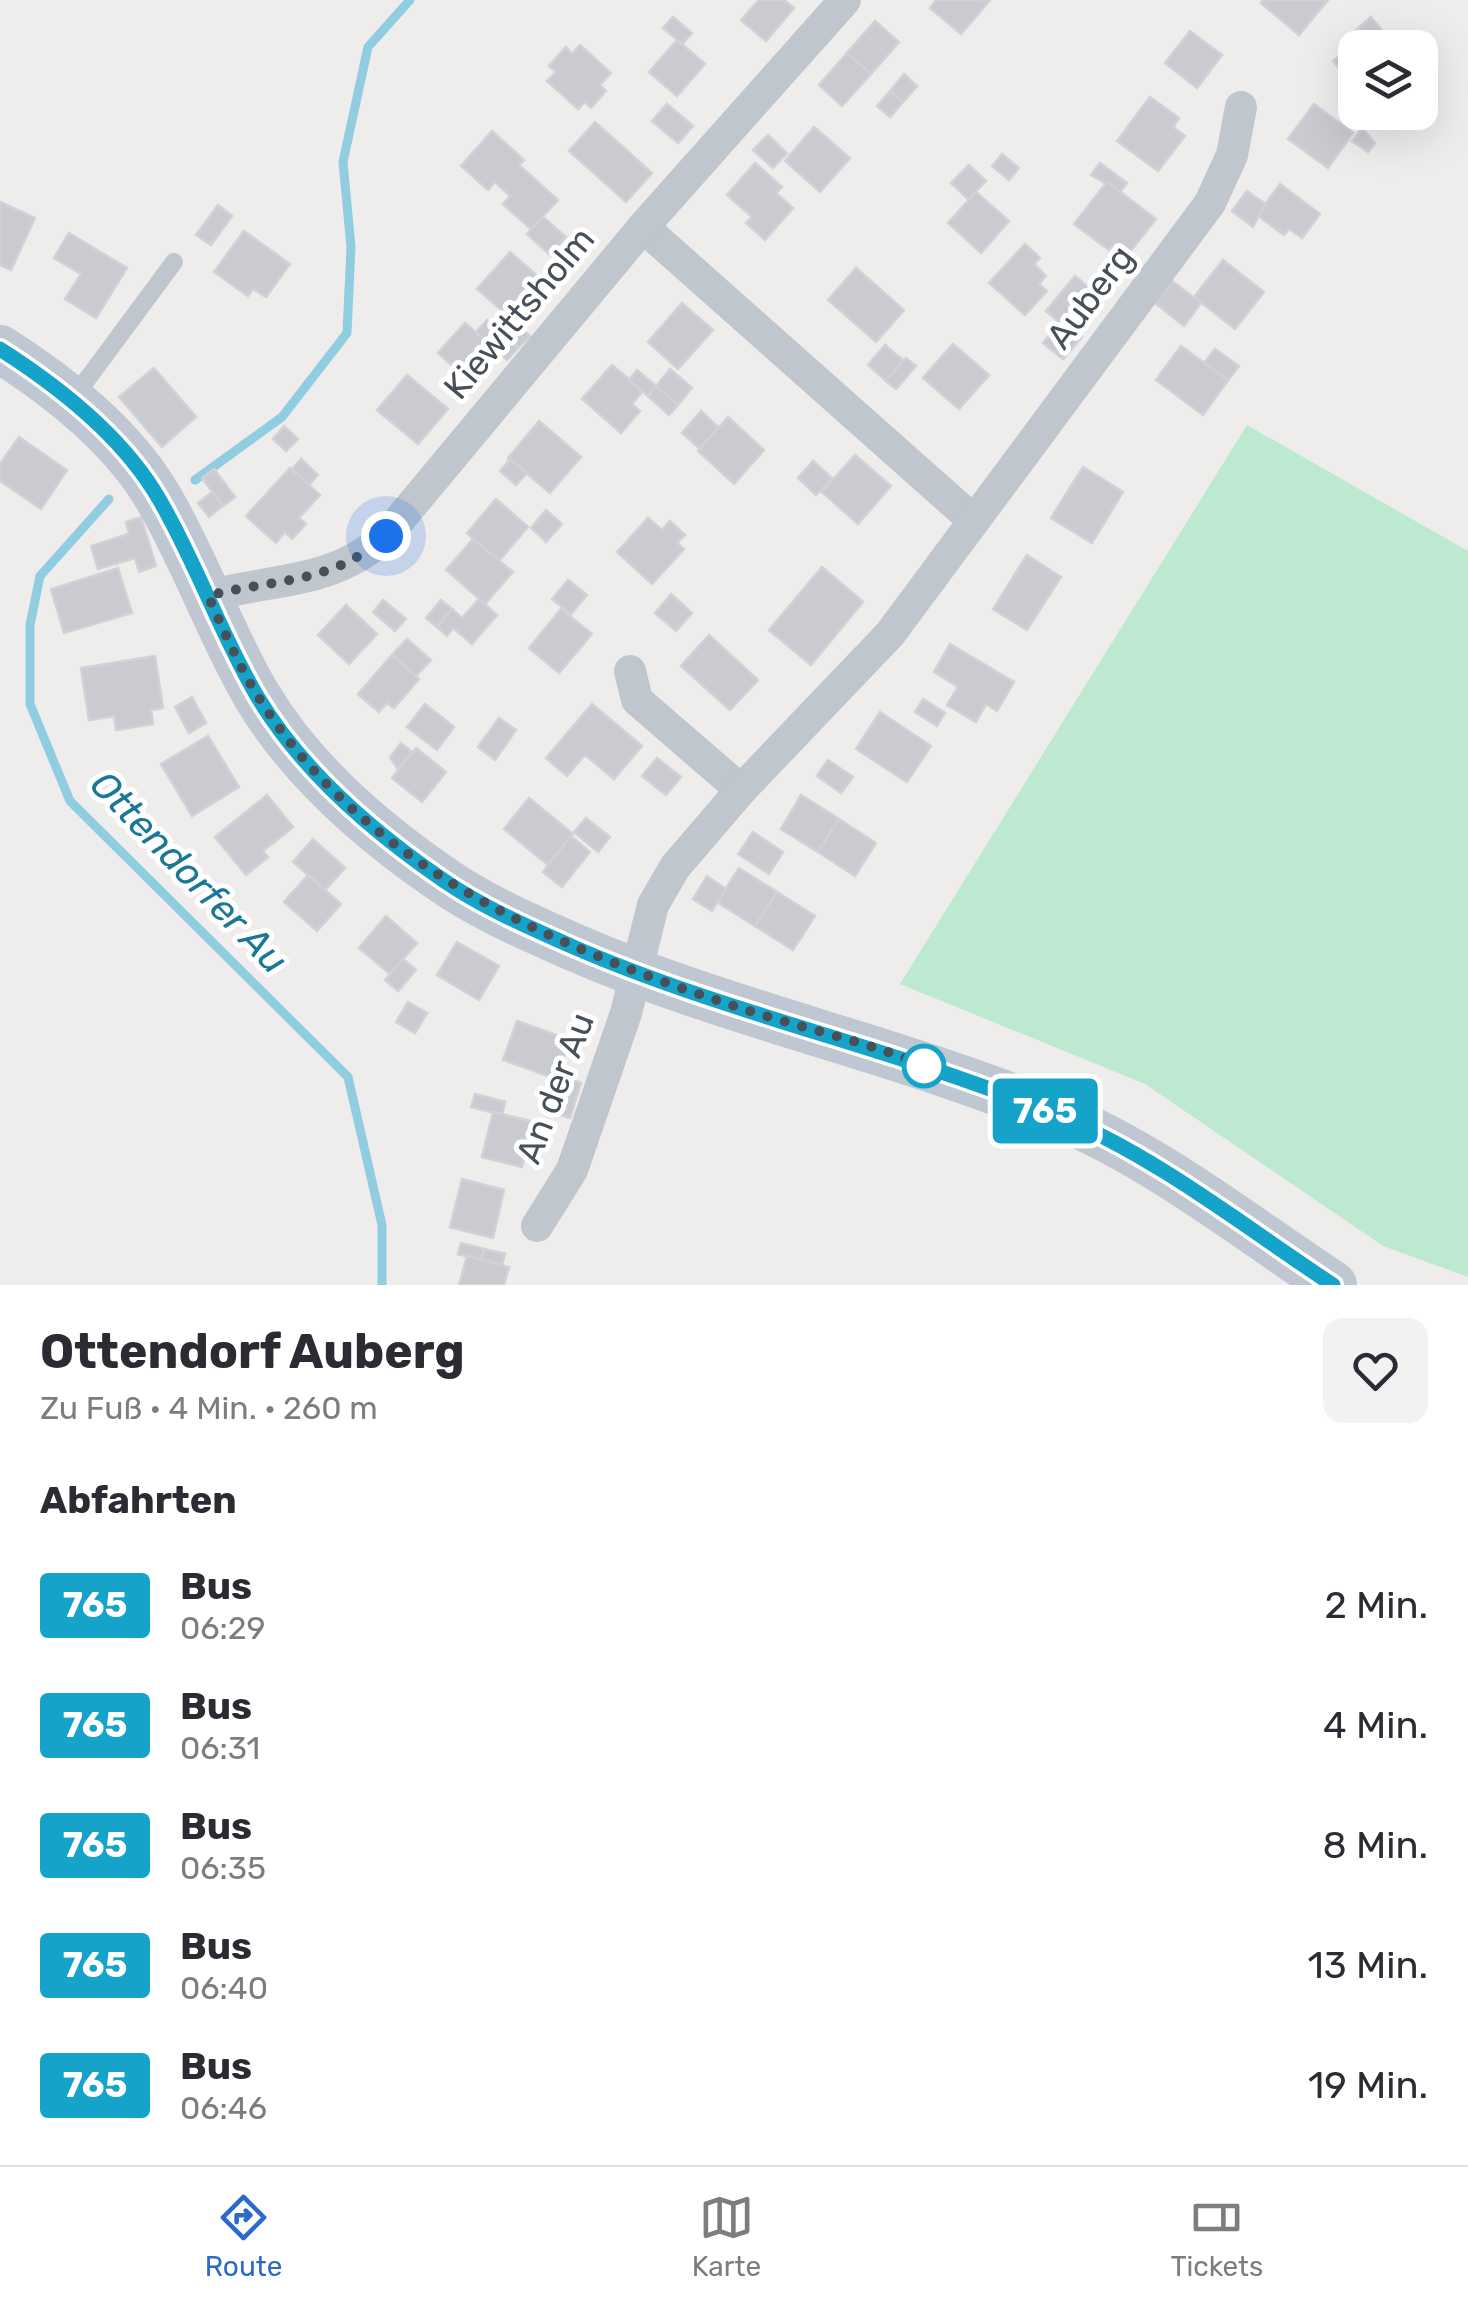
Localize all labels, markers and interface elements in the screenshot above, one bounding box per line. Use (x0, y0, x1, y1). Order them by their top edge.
map controls (1338, 30, 1438, 130)
button: layers (1338, 30, 1438, 130)
street label: Kiewittsholm (435, 219, 603, 407)
street label: Auberg (1038, 237, 1142, 357)
your location (361, 511, 411, 561)
water label: Ottendorfer Au (81, 761, 297, 983)
street label: An der Au (507, 1007, 603, 1169)
unlabelled marker (903, 1045, 945, 1087)
line badge: 765 (988, 1078, 1102, 1144)
text: 765 (1013, 1090, 1077, 1132)
button: heart (1323, 1318, 1428, 1423)
text: Ottendorf Auberg (40, 1323, 465, 1380)
text: Zu Fuß · 4 Min. · 260 m (40, 1389, 378, 1427)
text: Abfahrten (40, 1477, 237, 1523)
text: Bus (180, 1563, 252, 1609)
text: 2 Min. (1324, 1582, 1428, 1628)
text: 765 (63, 1584, 127, 1626)
text: 06:29 (180, 1609, 266, 1647)
text: Bus (180, 1683, 252, 1729)
text: 4 Min. (1323, 1702, 1428, 1748)
text: 765 (63, 1704, 127, 1746)
text: 06:31 (180, 1729, 260, 1767)
text: Bus (180, 1803, 252, 1849)
text: 8 Min. (1323, 1822, 1428, 1868)
text: 765 (63, 1824, 127, 1866)
text: 06:35 (180, 1849, 266, 1887)
text: Bus (180, 1923, 252, 1969)
text: 13 Min. (1308, 1942, 1428, 1988)
text: 765 (63, 1944, 127, 1986)
text: 06:40 (180, 1969, 268, 2007)
text: Bus (180, 2043, 252, 2089)
text: 19 Min. (1308, 2062, 1428, 2108)
text: 765 (63, 2064, 127, 2106)
text: 06:46 (180, 2089, 267, 2127)
tab: Route (205, 2190, 282, 2283)
tab: Karte (692, 2190, 761, 2283)
tab: Tickets (1170, 2190, 1263, 2283)

